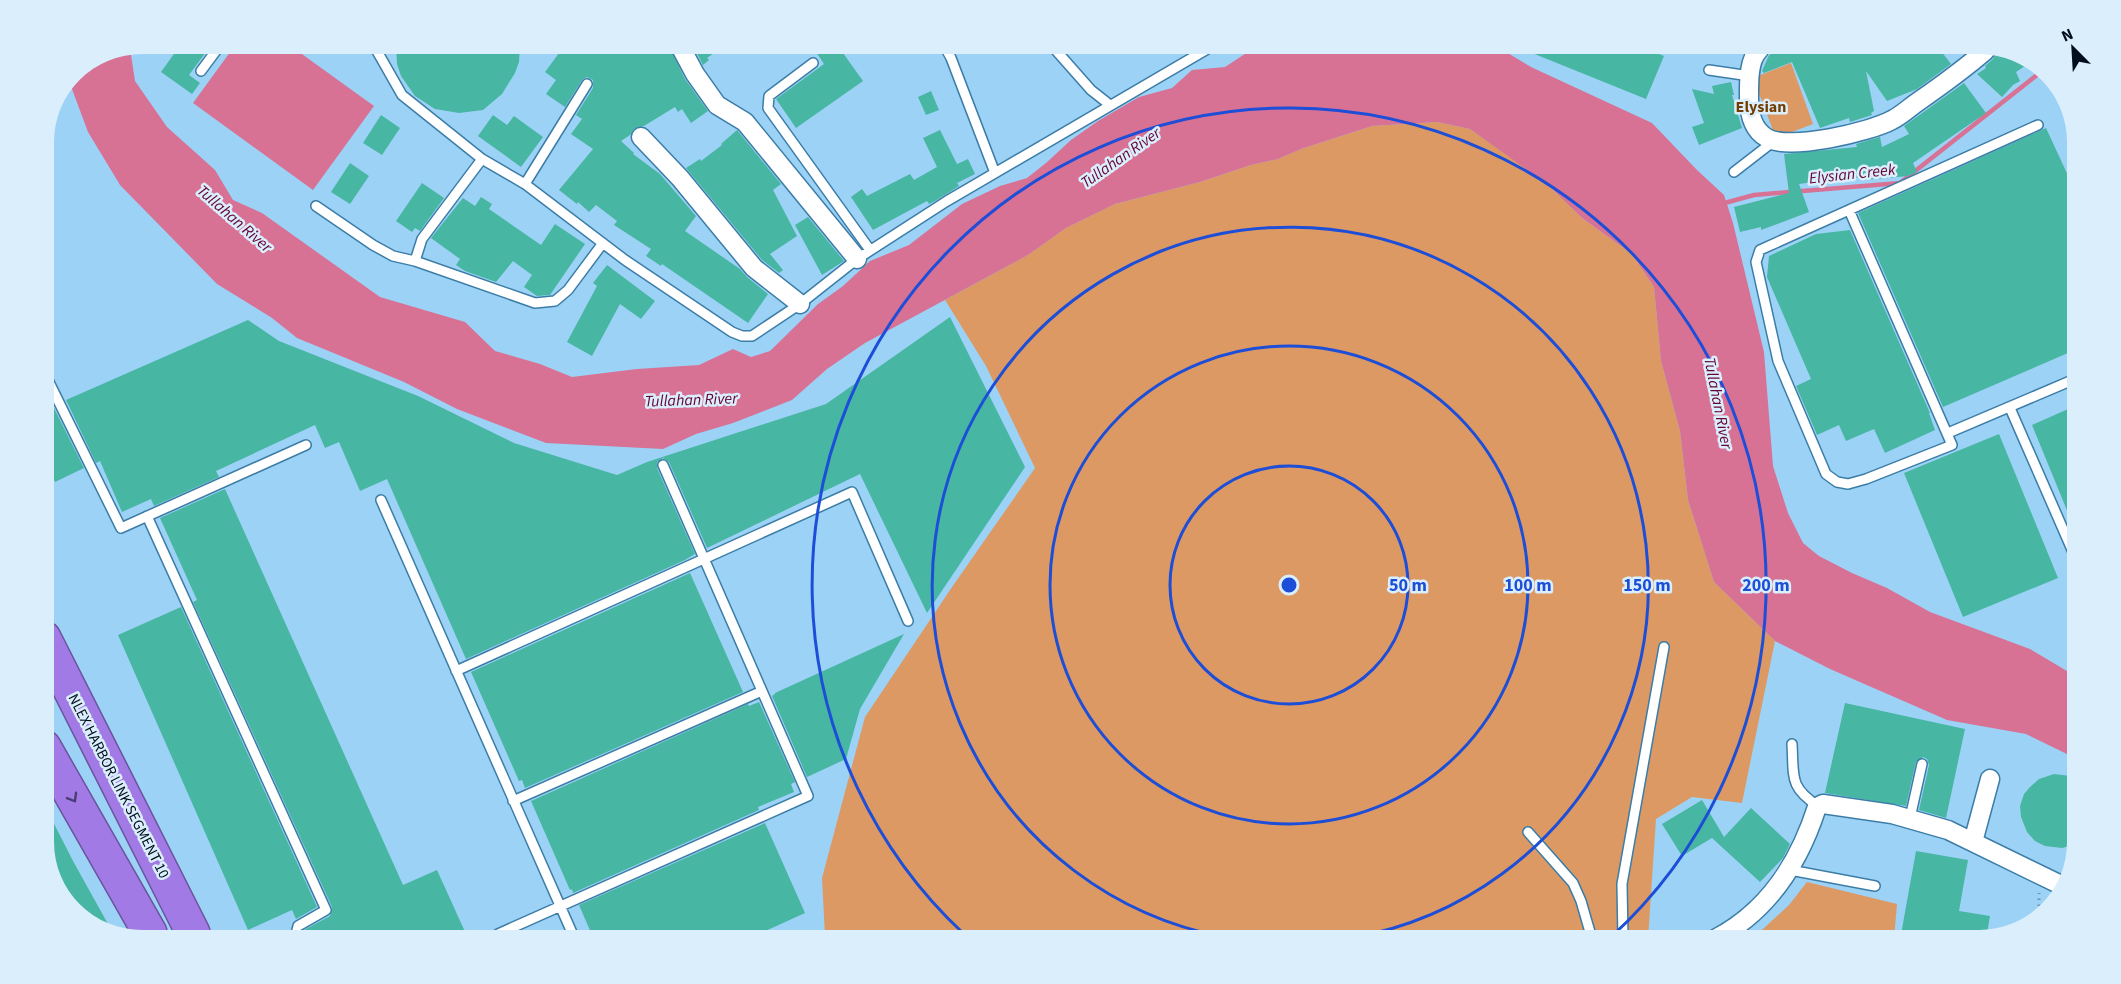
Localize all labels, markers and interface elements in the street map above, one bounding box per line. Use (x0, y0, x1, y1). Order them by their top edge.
north arrow (2043, 18, 2103, 78)
text: N (2058, 23, 2077, 47)
district label: Elysian (1736, 96, 1786, 118)
water label: Tullahan River (1076, 121, 1166, 193)
water label: Elysian Creek (1808, 158, 1897, 189)
water label: Tullahan River (192, 180, 278, 259)
water label: Tullahan River (1698, 355, 1738, 452)
water label: Tullahan River (644, 387, 739, 413)
text: 50 m (1389, 573, 1427, 598)
text: 100 m (1504, 573, 1552, 598)
text: 150 m (1623, 573, 1671, 598)
text: 200 m (1742, 573, 1790, 598)
centre of rings (1279, 575, 1299, 595)
street label: NLEX HARBOR LINK SEGMENT 10 (63, 690, 174, 882)
one-way arrow (66, 792, 77, 802)

